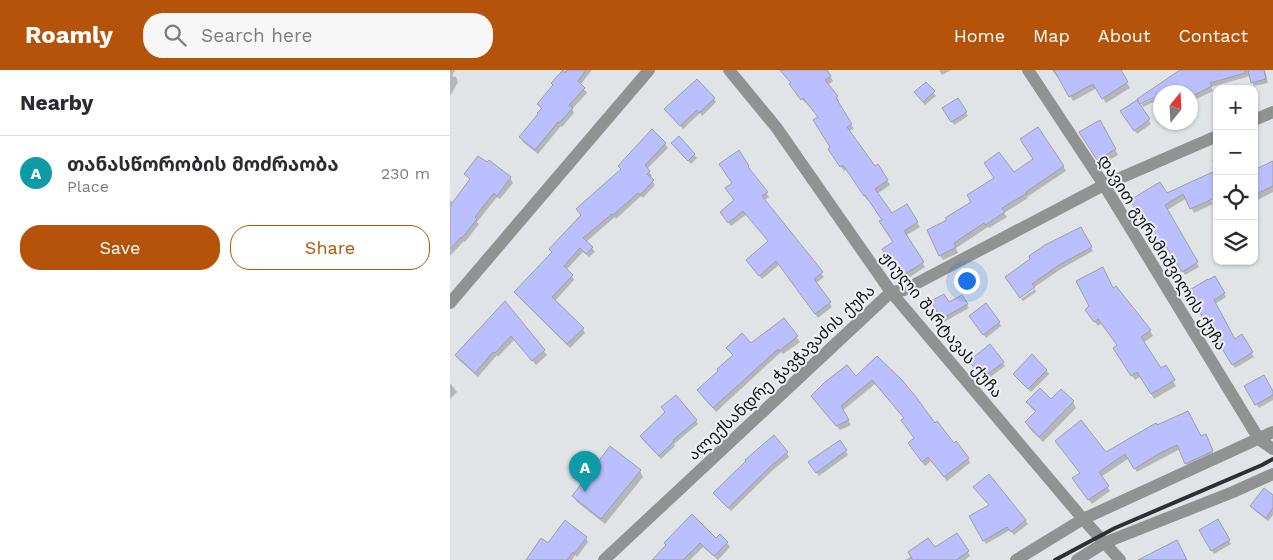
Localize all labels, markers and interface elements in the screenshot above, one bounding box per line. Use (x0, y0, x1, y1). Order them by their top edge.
search box (143, 13, 493, 58)
text: Roamly (25, 21, 113, 49)
icon: search (161, 21, 189, 49)
text: Search here (201, 24, 312, 47)
text: Home (954, 25, 1005, 46)
text: Map (1033, 25, 1070, 46)
text: About (1098, 25, 1150, 46)
text: Contact (1178, 25, 1248, 46)
north arrow (1153, 85, 1198, 130)
map controls (1213, 85, 1258, 265)
button: + (1213, 85, 1258, 130)
text: Nearby (20, 90, 93, 115)
button: − (1213, 130, 1258, 175)
street label: დავით გურამიშვილის ქუჩა (1094, 151, 1231, 354)
text: თანასწორობის მოძრაობა (67, 153, 339, 176)
text: A (31, 164, 41, 183)
text: 230 m (381, 164, 430, 183)
button: locate (1213, 175, 1258, 220)
text: Place (67, 177, 109, 196)
button: layers (1213, 220, 1258, 265)
button: Save (20, 225, 220, 270)
button: Share (230, 225, 430, 270)
street label: ჟიული შარტავას ქუჩა (876, 247, 1007, 402)
your location (954, 268, 980, 294)
street label: ალექსანდრე ჭავჭავაძის ქუჩა (684, 281, 879, 465)
pin: A (569, 451, 601, 492)

